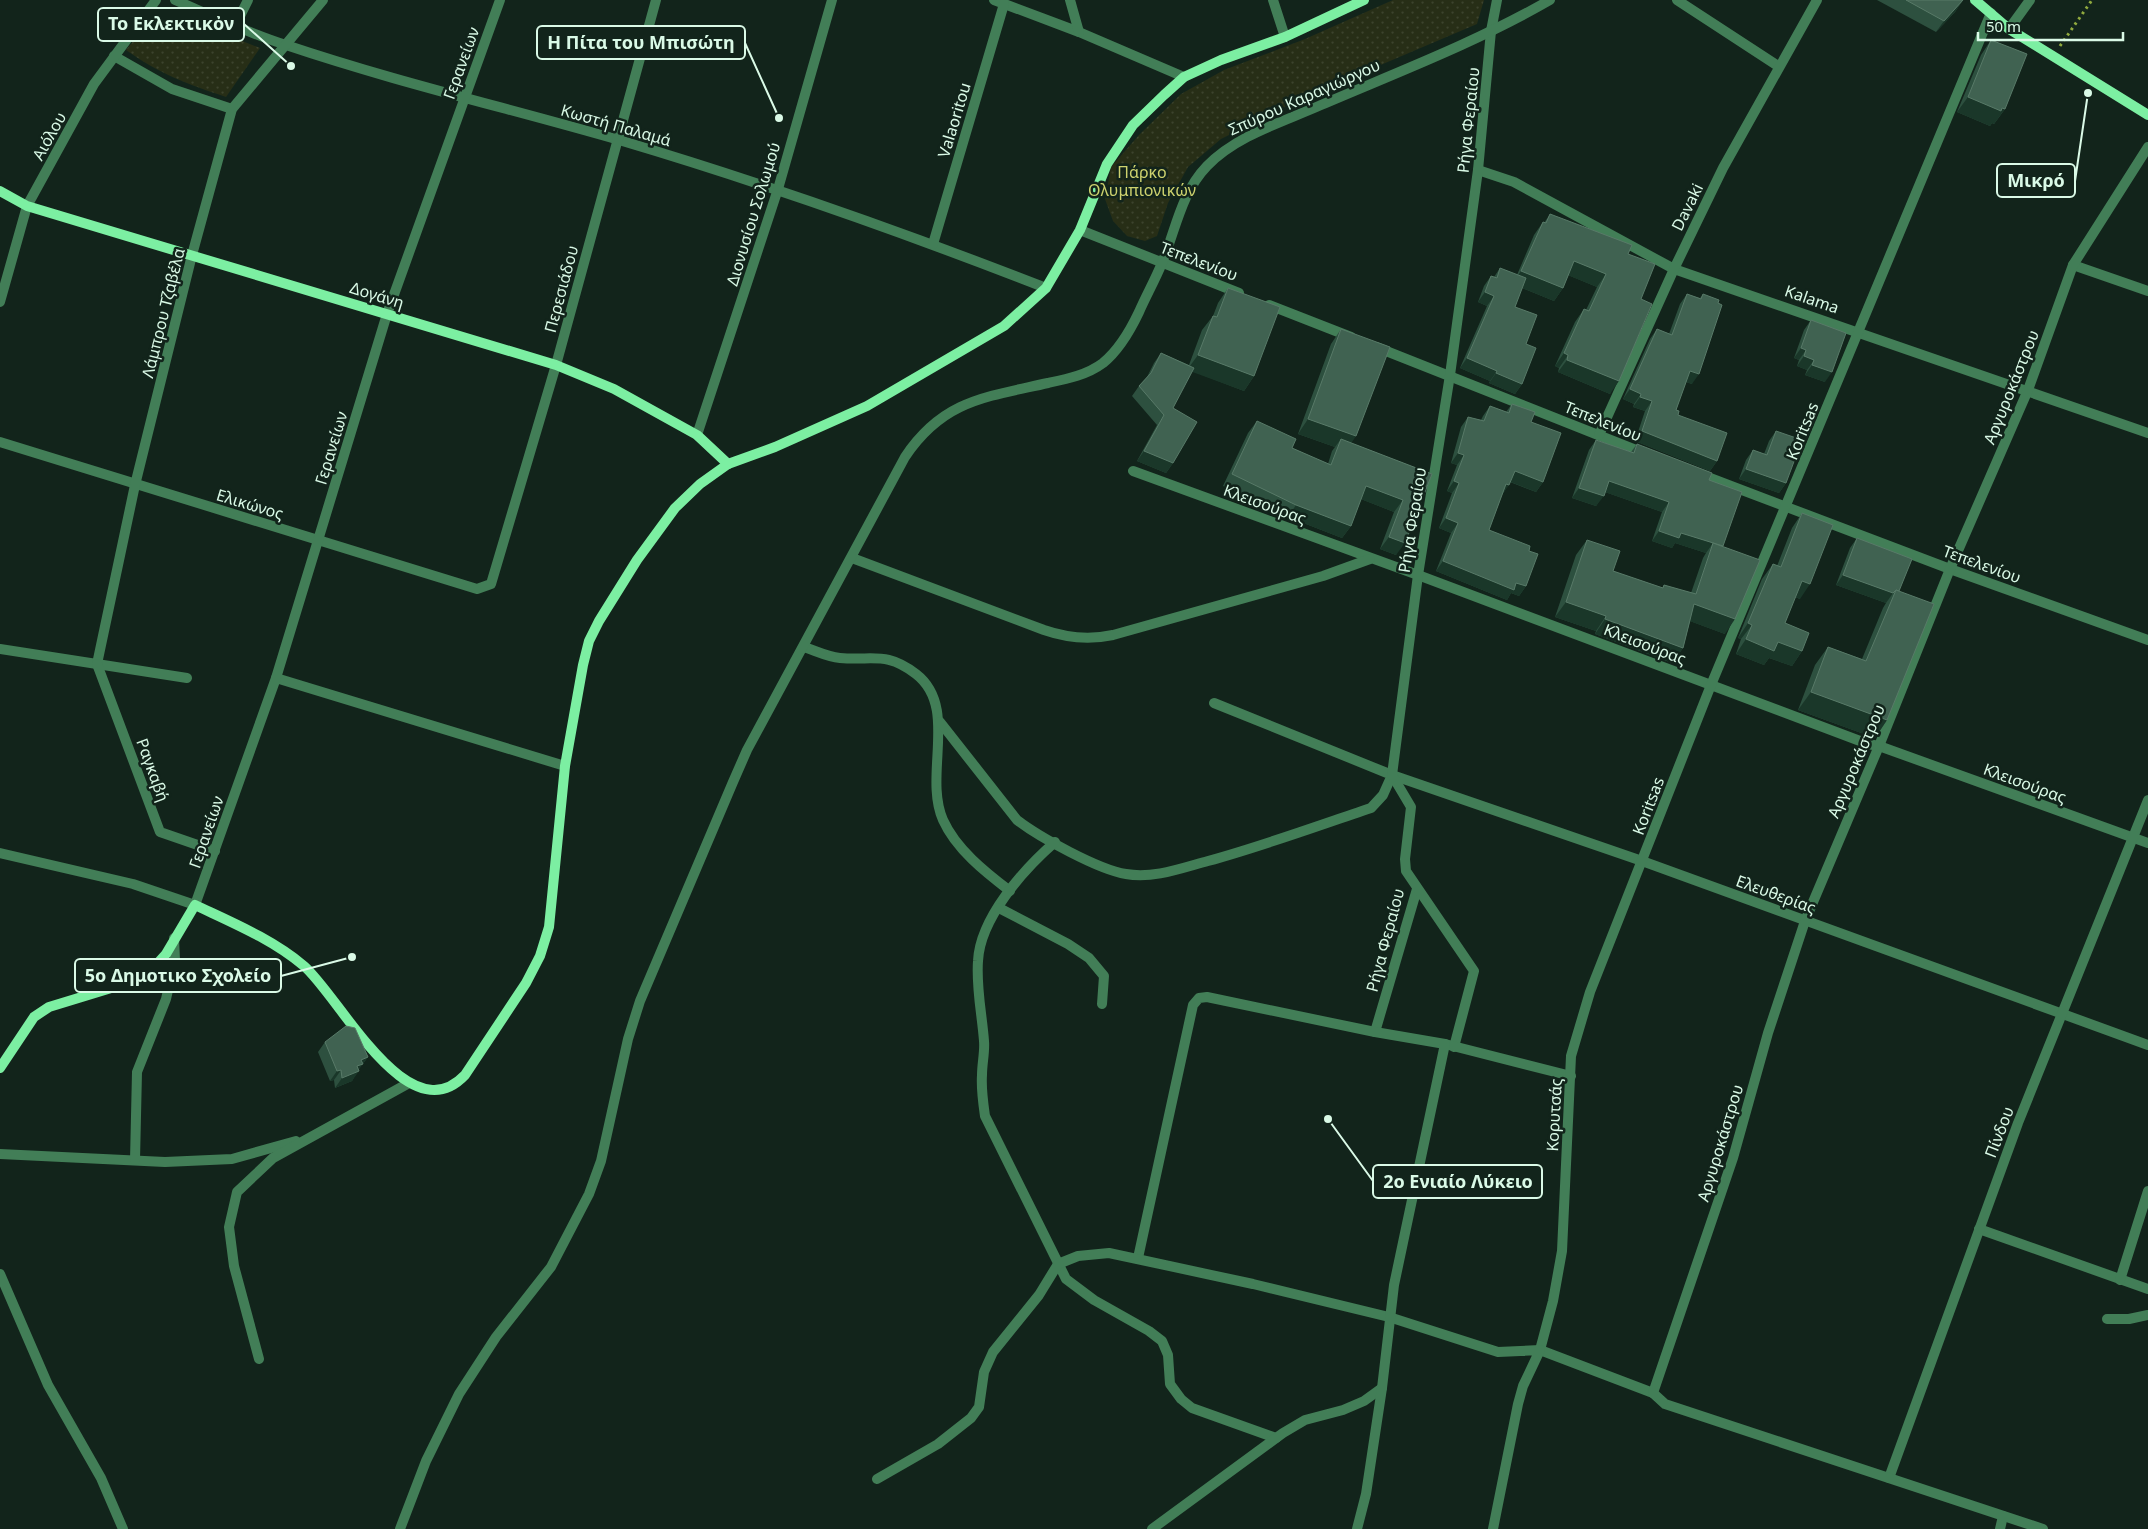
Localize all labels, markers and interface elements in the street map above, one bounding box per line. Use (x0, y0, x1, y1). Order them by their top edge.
callout: Το Εκλεκτικὀν (98, 8, 244, 41)
scale bar (1978, 10, 2123, 42)
text: Το Εκλεκτικὀν (108, 11, 234, 35)
text: 50 m (1986, 16, 2021, 36)
street label: Γερανείων (438, 24, 484, 102)
callout: Η Πίτα του Μπισώτη (537, 26, 745, 59)
text: Η Πίτα του Μπισώτη (547, 30, 735, 54)
street label: Σπύρου Καραγιώργου (1225, 54, 1383, 140)
street label: Ρήγα Φεραίου (1452, 66, 1484, 174)
street label: Valaoritou (932, 80, 976, 160)
street label: Κωστή Παλαμά (558, 99, 674, 151)
street label: Αιόλου (27, 108, 71, 164)
street label: Διονυσίου Σολωμού (721, 139, 785, 289)
park label: Πάρκο Ολυμπιονικών (1088, 161, 1196, 201)
callout: Μικρό (1997, 164, 2075, 197)
text: Μικρό (2007, 168, 2065, 192)
street label: Davaki (1666, 180, 1708, 234)
street label: Τεπελενίου (1157, 236, 1241, 286)
street label: Περεσιάδου (539, 243, 583, 335)
street label: Λάμπρου Τζαβέλα (136, 246, 190, 380)
street label: Δογάνη (347, 276, 407, 314)
street label: Kalama (1782, 279, 1842, 319)
street label: Αργυροκάστρου (1978, 327, 2044, 447)
street label: Τεπελενίου (1561, 396, 1645, 446)
street label: Koritsas (1780, 399, 1824, 463)
street label: Γερανείων (309, 409, 353, 487)
street label: Ρήγα Φεραίου (1393, 466, 1431, 574)
street label: Κλεισούρας (1221, 479, 1310, 529)
street label: Ελικώνος (214, 483, 286, 525)
street label: Τεπελενίου (1940, 540, 2024, 588)
street label: Κλεισούρας (1601, 618, 1690, 670)
street label: Αργυροκάστρου (1822, 701, 1890, 821)
street label: Ραγκαβή (131, 735, 175, 805)
street label: Κλεισούρας (1981, 758, 2070, 808)
street label: Koritsas (1627, 774, 1669, 838)
street label: Γερανείων (183, 793, 229, 871)
street label: Ελευθερίας (1733, 869, 1819, 919)
street label: Ρήγα Φεραίου (1361, 886, 1409, 994)
callout: 5o Δημοτικο Σχολείο (75, 959, 281, 992)
text: 5o Δημοτικο Σχολείο (85, 963, 271, 987)
street label: Κορυτσάς (1541, 1078, 1567, 1152)
street label: Αργυροκάστρου (1692, 1082, 1748, 1204)
street label: Πίνδου (1979, 1103, 2019, 1161)
callout: 2ο Ενιαίο Λύκειο (1373, 1165, 1542, 1198)
text: 2ο Ενιαίο Λύκειο (1383, 1169, 1533, 1193)

